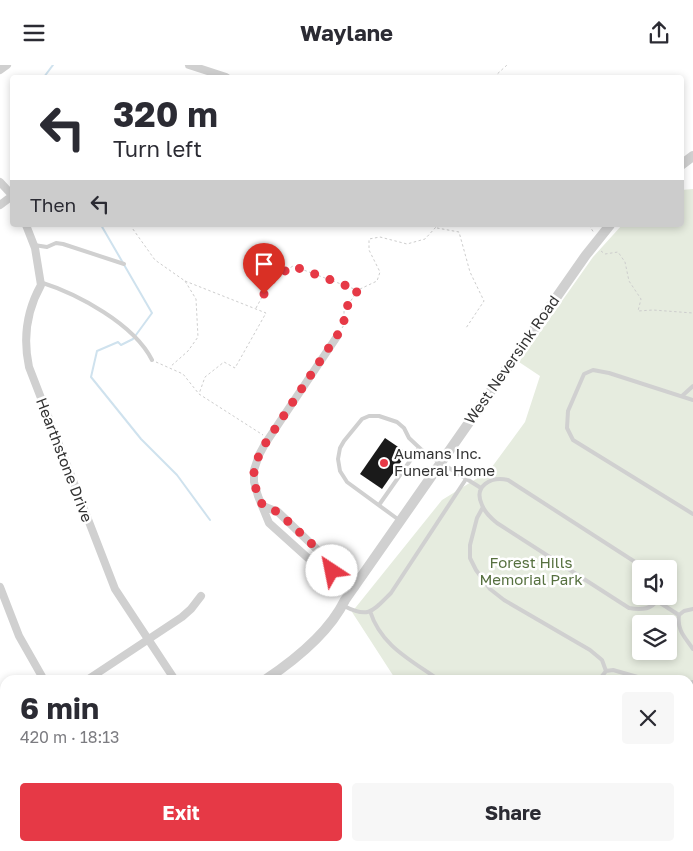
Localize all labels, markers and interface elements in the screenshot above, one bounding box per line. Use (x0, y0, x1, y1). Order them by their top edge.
icon: menu (20, 19, 48, 47)
text: Waylane (300, 19, 393, 46)
icon: share (645, 19, 673, 47)
text: 320 m (113, 93, 218, 135)
icon: left (30, 95, 95, 160)
text: Turn left (113, 135, 202, 162)
icon: left (86, 190, 114, 218)
text: Then (30, 193, 76, 216)
pin (243, 243, 285, 294)
icon: arrive (250, 250, 278, 278)
street label: West Neversink Road (460, 292, 562, 427)
street label: Hearthstone Drive (33, 395, 97, 525)
place label: Aumans Inc. Funeral Home (394, 444, 495, 479)
marker: Aumans Inc. Funeral Home (378, 457, 390, 469)
position arrow (305, 544, 357, 596)
park label: Forest Hills Memorial Park (479, 553, 583, 588)
map controls (632, 560, 677, 660)
button: sound (632, 560, 677, 605)
button: layers (632, 615, 677, 660)
text: 6 min (20, 690, 99, 726)
button: close (622, 692, 674, 744)
text: 420 m · 18:13 (20, 727, 119, 747)
button: Exit (20, 783, 342, 841)
button: Share (352, 783, 674, 841)

